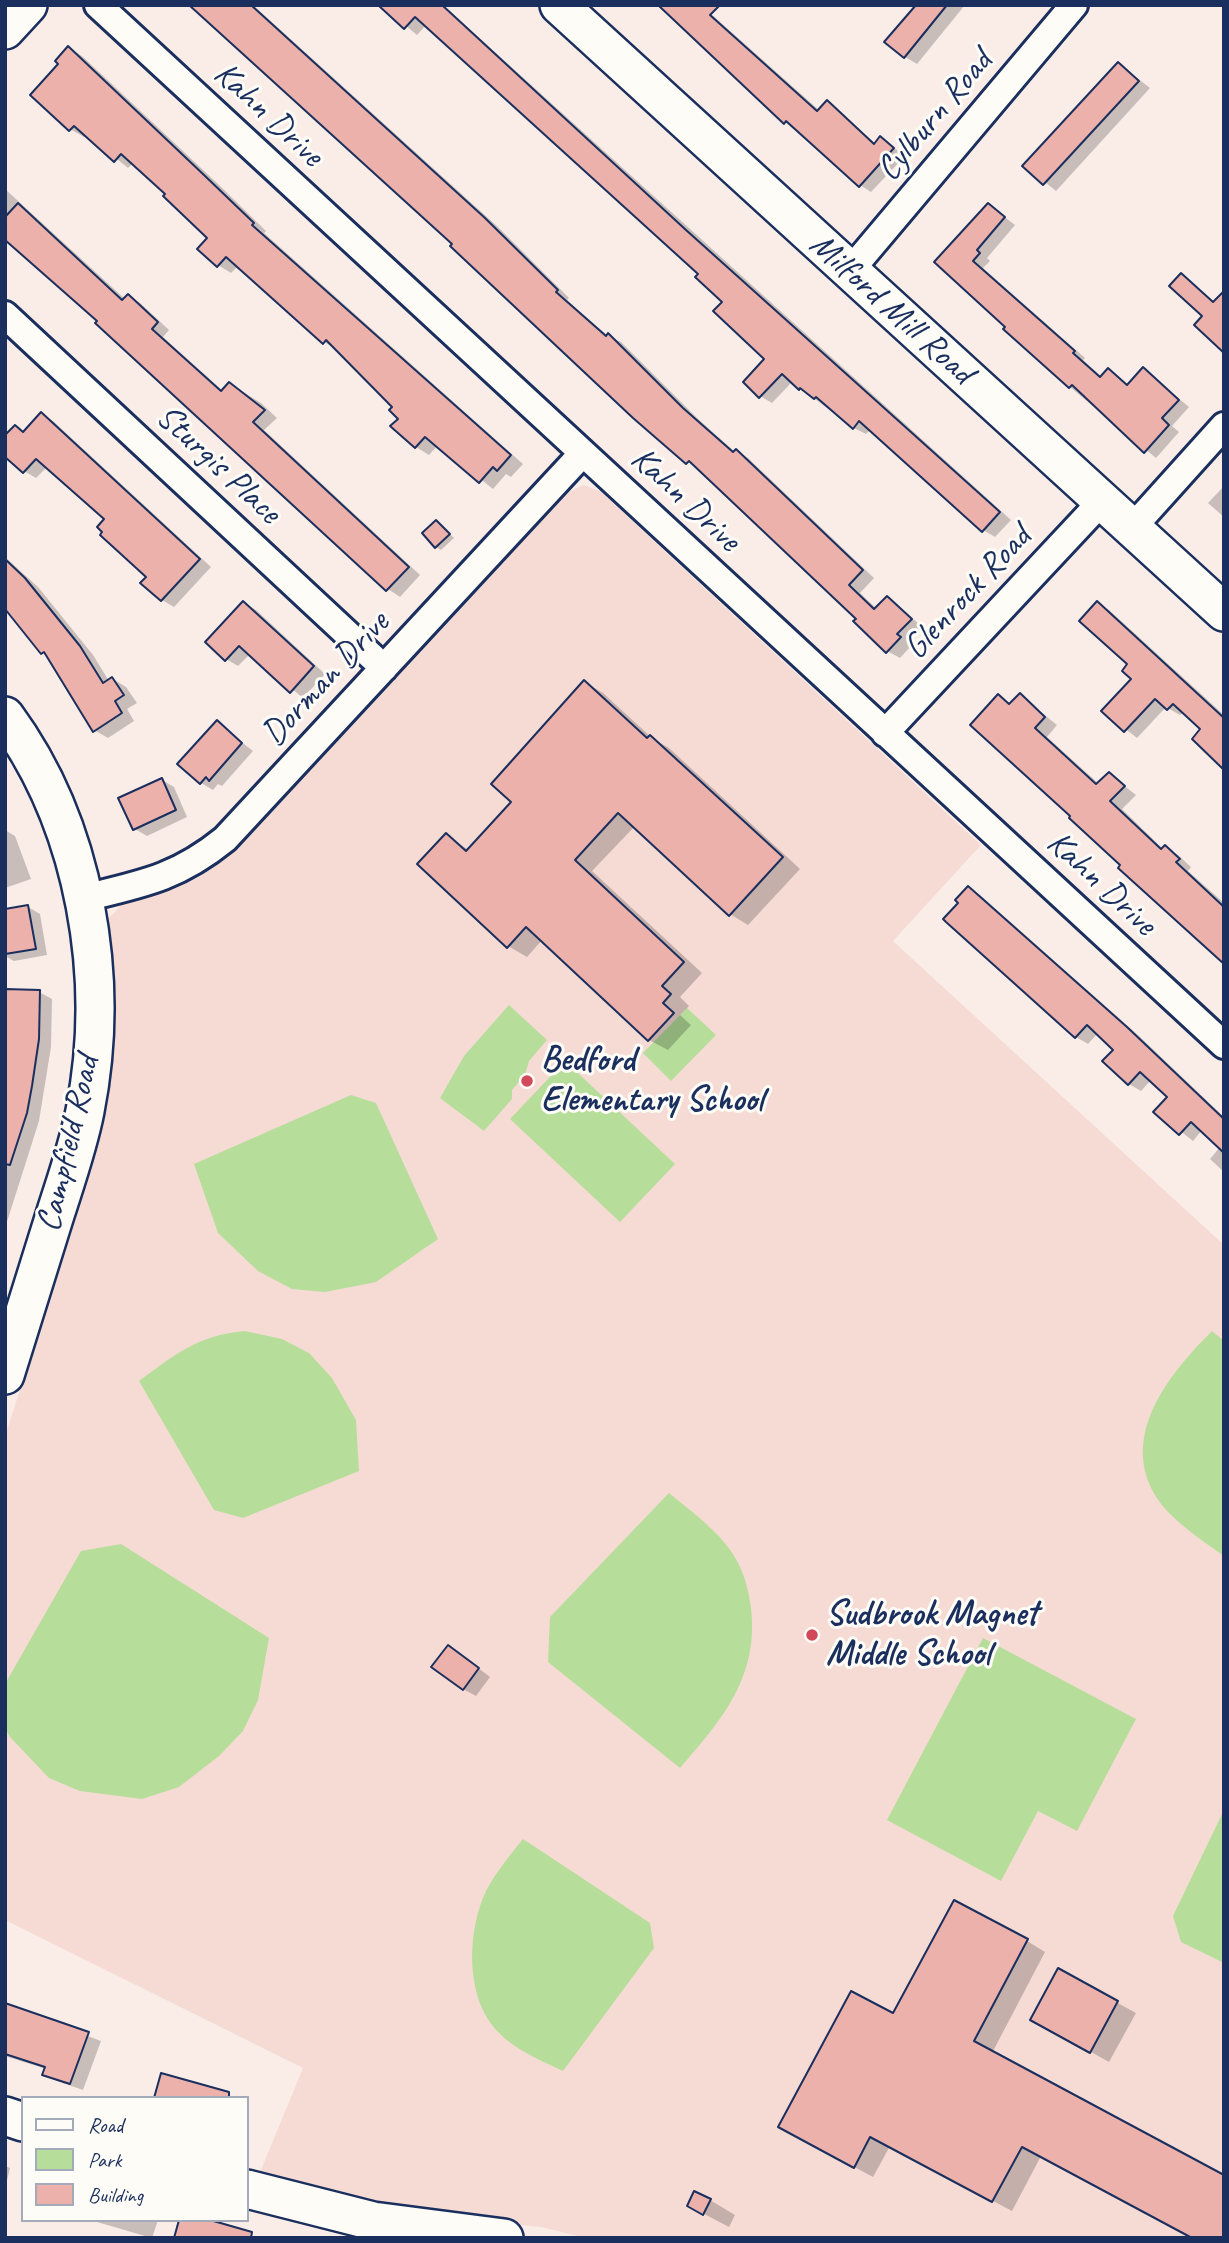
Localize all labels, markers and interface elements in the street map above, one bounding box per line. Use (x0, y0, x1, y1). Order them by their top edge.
street label: Cylburn Road (868, 42, 1002, 190)
street label: Kahn Drive (204, 54, 332, 176)
street label: Milford Mill Road (800, 224, 982, 394)
street label: Sturgis Place (147, 397, 289, 533)
street label: Kahn Drive (621, 439, 749, 561)
street label: Glenrock Road (895, 517, 1041, 669)
street label: Dorman Drive (253, 603, 399, 755)
street label: Kahn Drive (1037, 823, 1165, 945)
place label: Bedford Elementary School (541, 1040, 763, 1122)
street label: Campfield Road (28, 1052, 110, 1236)
marker: Bedford Elementary School (519, 1073, 535, 1089)
place label: Sudbrook Magnet Middle School (826, 1594, 1038, 1676)
marker: Sudbrook Magnet Middle School (804, 1627, 820, 1643)
legend (21, 2096, 248, 2222)
text: Road (88, 2112, 123, 2138)
text: Park (88, 2147, 121, 2173)
text: Building (88, 2182, 143, 2208)

